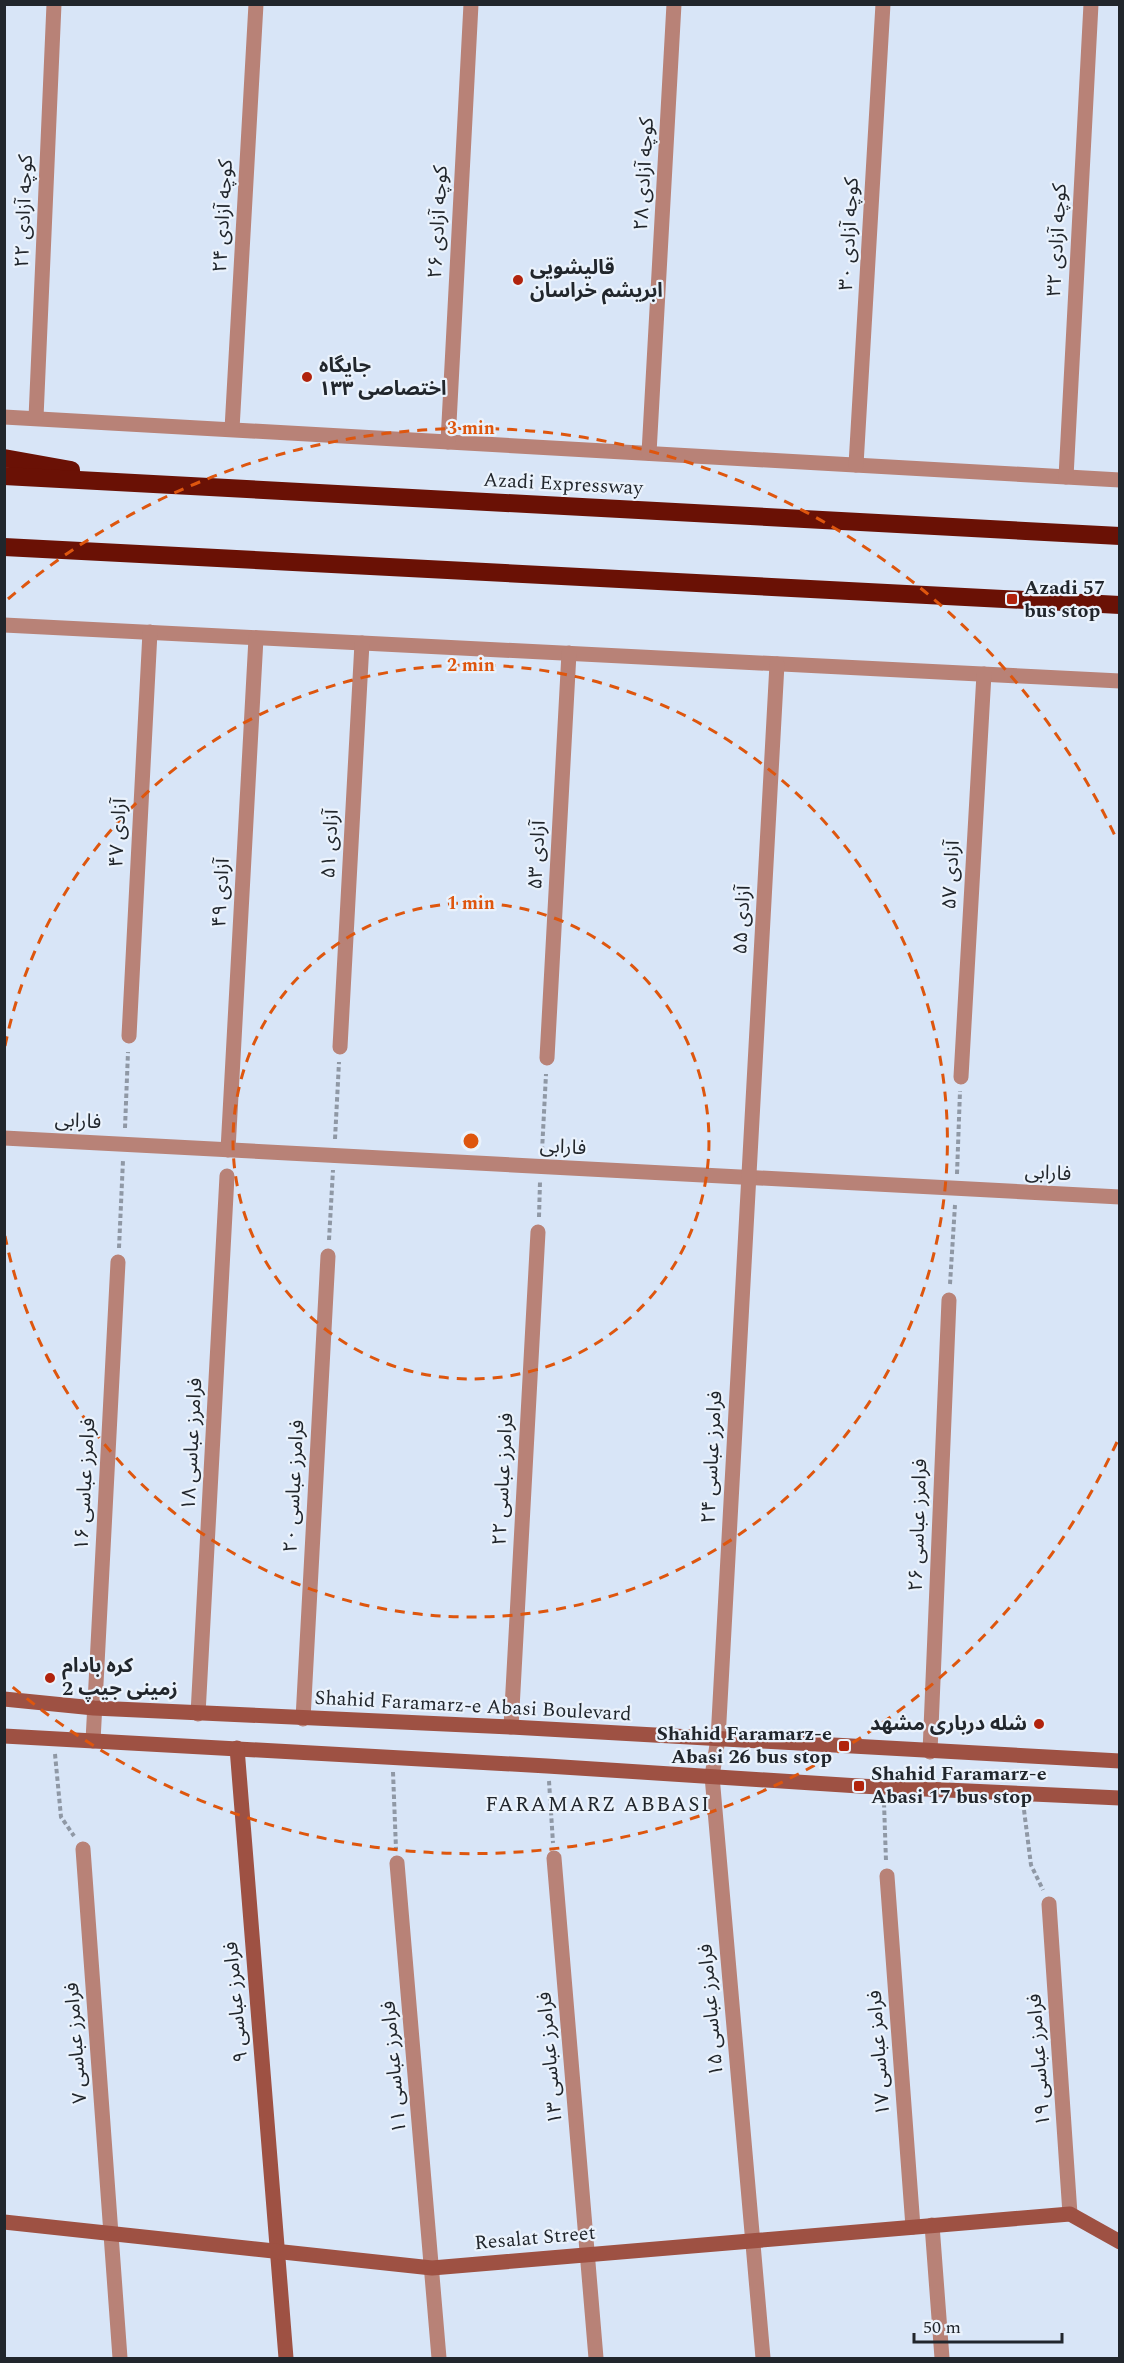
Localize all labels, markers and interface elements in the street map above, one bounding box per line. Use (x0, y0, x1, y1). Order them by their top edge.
street label: کوچه آزادی ۲۸ (626, 116, 662, 231)
street label: کوچه آزادی ۲۲ (7, 153, 41, 268)
street label: کوچه آزادی ۲۴ (205, 158, 241, 273)
street label: کوچه آزادی ۲۶ (420, 164, 456, 279)
street label: کوچه آزادی ۳۰ (831, 176, 867, 291)
street label: کوچه آزادی ۳۲ (1039, 182, 1075, 297)
place label: قالیشویی ابریشم خراسان (530, 253, 663, 306)
marker: قالیشویی ابریشم خراسان (511, 273, 525, 287)
place label: جایگاه اختصاصی ۱۳۳ (319, 351, 446, 404)
marker: جایگاه اختصاصی ۱۳۳ (300, 370, 314, 384)
text: 3 min (447, 415, 495, 442)
street label: Azadi Expressway (482, 465, 645, 503)
place label: Azadi 57 bus stop (1024, 573, 1105, 626)
marker: Azadi 57 bus stop (1005, 592, 1019, 606)
text: 2 min (447, 652, 495, 679)
street label: ۴۷ آزادی (101, 797, 135, 868)
street label: ۵۱ آزادی (313, 808, 347, 879)
street label: ۵۳ آزادی (520, 819, 554, 890)
street label: آزادی ۵۷ (934, 839, 968, 910)
street label: ۴۹ آزادی (204, 857, 238, 928)
street label: آزادی ۵۵ (725, 884, 759, 955)
text: 1 min (447, 890, 495, 917)
street label: فارابی (54, 1105, 102, 1137)
centre of rings (461, 1131, 481, 1151)
street label: فارابی (539, 1131, 587, 1163)
street label: فارابی (1024, 1157, 1072, 1189)
street label: فرامرز عباسی ۱۸ (174, 1377, 210, 1511)
street label: فرامرز عباسی ۲۴ (694, 1390, 730, 1524)
street label: فرامرز عباسی ۲۲ (485, 1412, 521, 1546)
street label: فرامرز عباسی ۱۶ (67, 1417, 103, 1551)
street label: فرامرز عباسی ۲۰ (276, 1419, 312, 1553)
street label: فرامرز عباسی ۲۶ (901, 1458, 935, 1592)
place label: کره بادام زمینی جیپ 2 (62, 1651, 178, 1704)
marker: کره بادام زمینی جیپ 2 (43, 1671, 57, 1685)
street label: Shahid Faramarz-e Abasi Boulevard (314, 1683, 632, 1729)
place label: شله درباری مشهد (870, 1709, 1027, 1739)
marker: شله درباری مشهد (1032, 1717, 1046, 1731)
place label: Shahid Faramarz-e Abasi 26 bus stop (656, 1719, 832, 1772)
marker: Shahid Faramarz-e Abasi 26 bus stop (837, 1739, 851, 1753)
place label: Shahid Faramarz-e Abasi 17 bus stop (871, 1759, 1047, 1812)
marker: Shahid Faramarz-e Abasi 17 bus stop (852, 1779, 866, 1793)
district label: FARAMARZ ABBASI (485, 1789, 711, 1821)
street label: فرامرز عباسی ۹ (216, 1940, 256, 2064)
street label: فرامرز عباسی ۱۵ (690, 1942, 732, 2078)
street label: فرامرز عباسی ۷ (57, 1981, 95, 2105)
street label: فرامز عباسی ۱۷ (860, 1989, 898, 2117)
street label: فرامرز عباسی ۱۳ (529, 1990, 571, 2126)
street label: فرامرز عباسی ۱۹ (1019, 1993, 1059, 2127)
street label: فرامرز عباسی ۱۱ (373, 1999, 415, 2135)
street label: Resalat Street (473, 2218, 597, 2258)
scale bar (914, 2306, 1062, 2344)
text: 50 m (923, 2314, 961, 2341)

